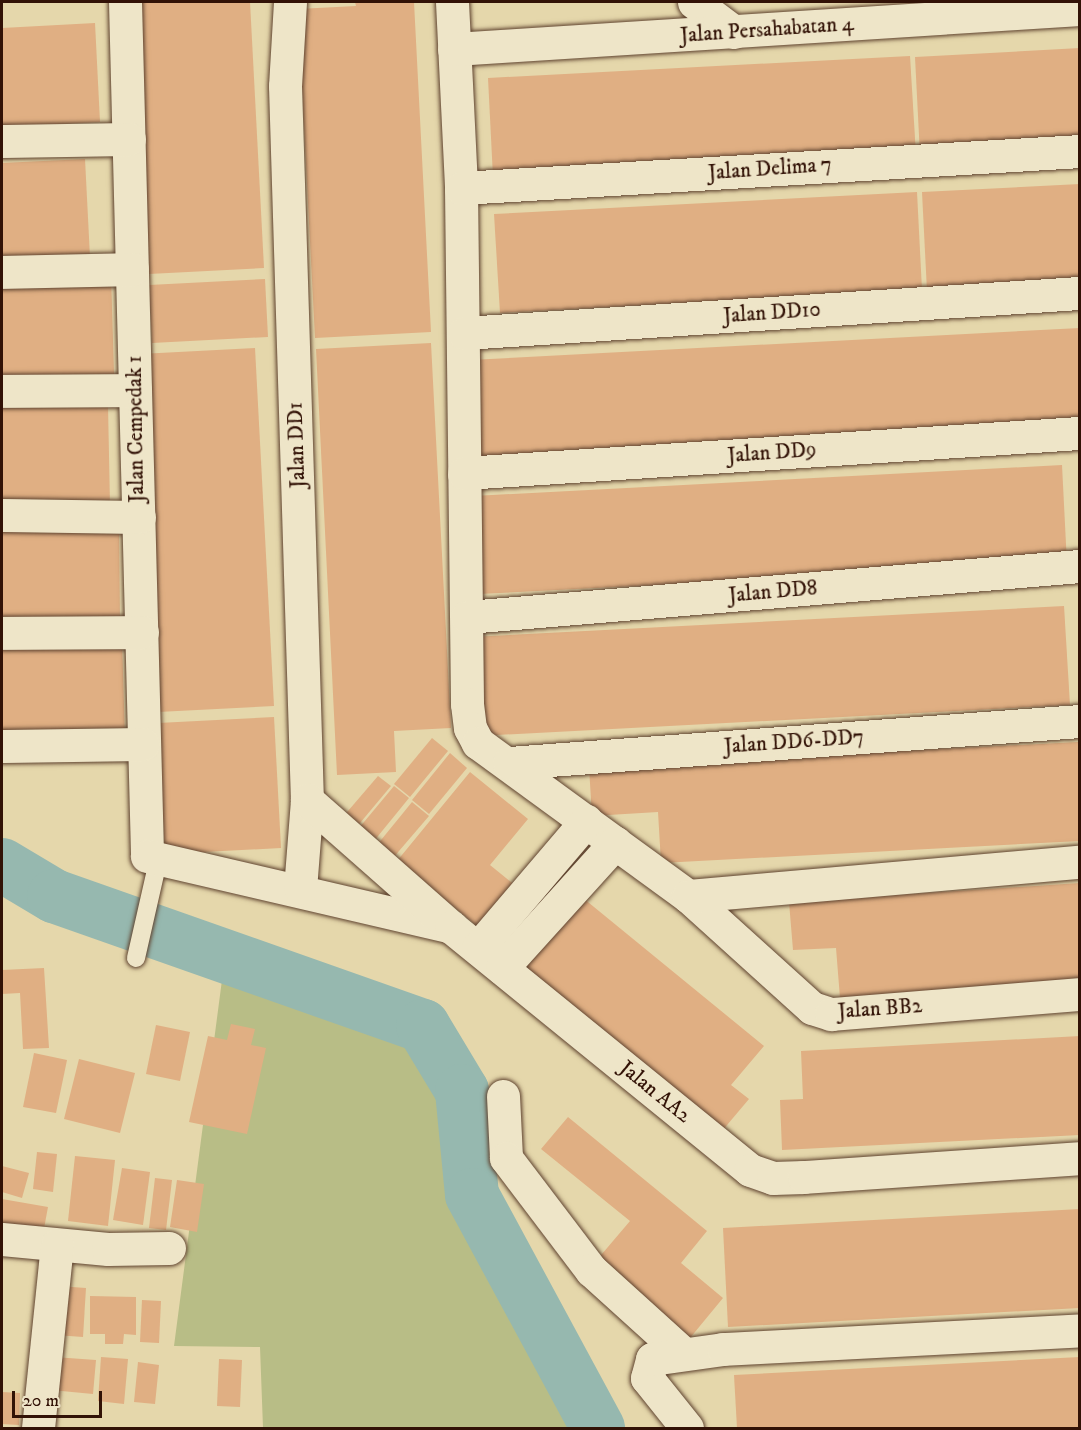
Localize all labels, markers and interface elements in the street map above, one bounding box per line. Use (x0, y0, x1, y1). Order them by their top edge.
street label: Jalan Persahabatan 4 (679, 11, 855, 49)
street label: Jalan Delima 7 (707, 152, 833, 186)
street label: Jalan DD10 (722, 297, 822, 329)
street label: Jalan Cempedak 1 (122, 355, 150, 503)
street label: Jalan DD1 (283, 401, 311, 489)
street label: Jalan DD9 (727, 437, 817, 469)
street label: Jalan DD8 (728, 576, 818, 608)
street label: Jalan DD6-DD7 (723, 725, 865, 759)
street label: Jalan BB2 (837, 993, 923, 1025)
street label: Jalan AA2 (614, 1056, 696, 1128)
scale bar (15, 1379, 105, 1417)
text: 20 m (23, 1390, 59, 1412)

